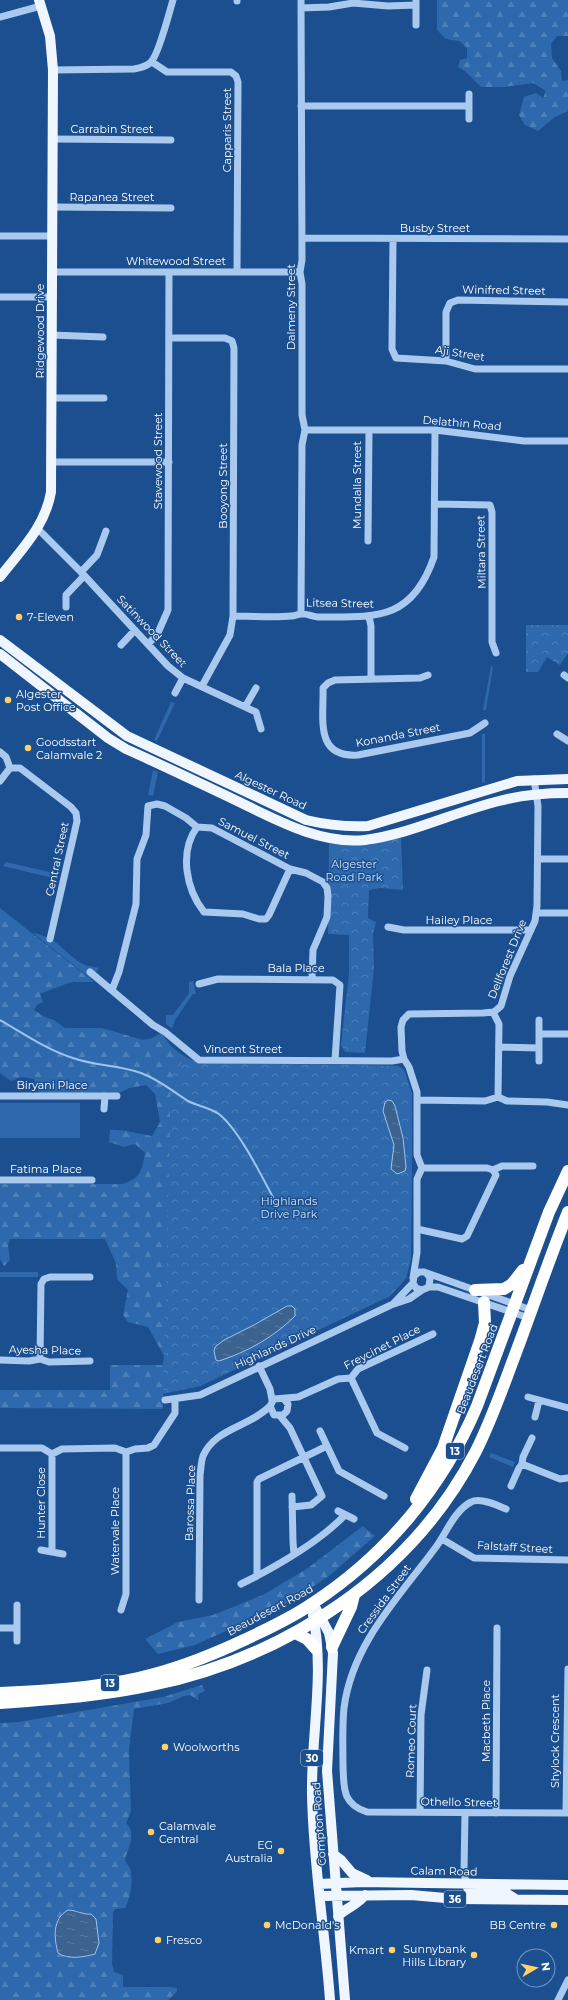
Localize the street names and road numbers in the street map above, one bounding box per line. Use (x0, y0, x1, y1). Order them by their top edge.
street label: Capparis Street (220, 87, 234, 172)
street label: Carrabin Street (71, 122, 154, 136)
street label: Rapanea Street (70, 190, 155, 204)
street label: Busby Street (400, 221, 471, 235)
street label: Whitewood Street (126, 254, 227, 268)
street label: Dalmeny Street (284, 263, 298, 350)
street label: Winifred Street (462, 282, 546, 298)
street label: Ridgewood Drive (33, 283, 47, 378)
street label: Aji Street (434, 342, 486, 364)
street label: Stavewood Street (151, 412, 165, 509)
street label: Delathin Road (422, 413, 502, 433)
street label: Mundalla Street (350, 441, 364, 529)
street label: Booyong Street (216, 443, 230, 529)
street label: Miltara Street (473, 515, 489, 589)
street label: Satinwood Street (114, 592, 190, 670)
street label: Litsea Street (306, 595, 375, 611)
street label: Konanda Street (355, 720, 442, 750)
street label: Algester Road (233, 767, 309, 813)
street label: Samuel Street (216, 814, 292, 862)
street label: Central Street (42, 820, 72, 897)
street label: Hailey Place (426, 913, 493, 927)
street label: Dellforest Drive (485, 917, 529, 1001)
street label: Bala Place (267, 961, 325, 975)
street label: Vincent Street (204, 1042, 283, 1056)
street label: Biryani Place (16, 1078, 88, 1092)
street label: Fatima Place (10, 1162, 82, 1176)
street label: Highlands Drive (232, 1322, 318, 1372)
street label: Freycinet Place (341, 1322, 423, 1372)
street label: Beaudesert Road (453, 1322, 501, 1416)
street label: Ayesha Place (9, 1342, 82, 1358)
road number: 13 (446, 1443, 464, 1459)
street label: Barossa Place (182, 1464, 198, 1541)
street label: Hunter Close (34, 1467, 48, 1539)
street label: Watervale Place (108, 1486, 122, 1575)
street label: Falstaff Street (477, 1538, 554, 1556)
street label: Cressida Street (354, 1561, 414, 1636)
street label: Beaudesert Road (225, 1581, 315, 1639)
road number: 13 (101, 1675, 119, 1691)
street label: Macbeth Place (479, 1680, 493, 1762)
street label: Shylock Crescent (548, 1693, 562, 1788)
street label: Romeo Court (403, 1703, 419, 1778)
road number: 30 (301, 1750, 323, 1766)
street label: Compton Road (309, 1782, 329, 1866)
street label: Othello Street (420, 1794, 498, 1810)
street label: Calam Road (410, 1863, 478, 1879)
road number: 36 (444, 1891, 466, 1907)

